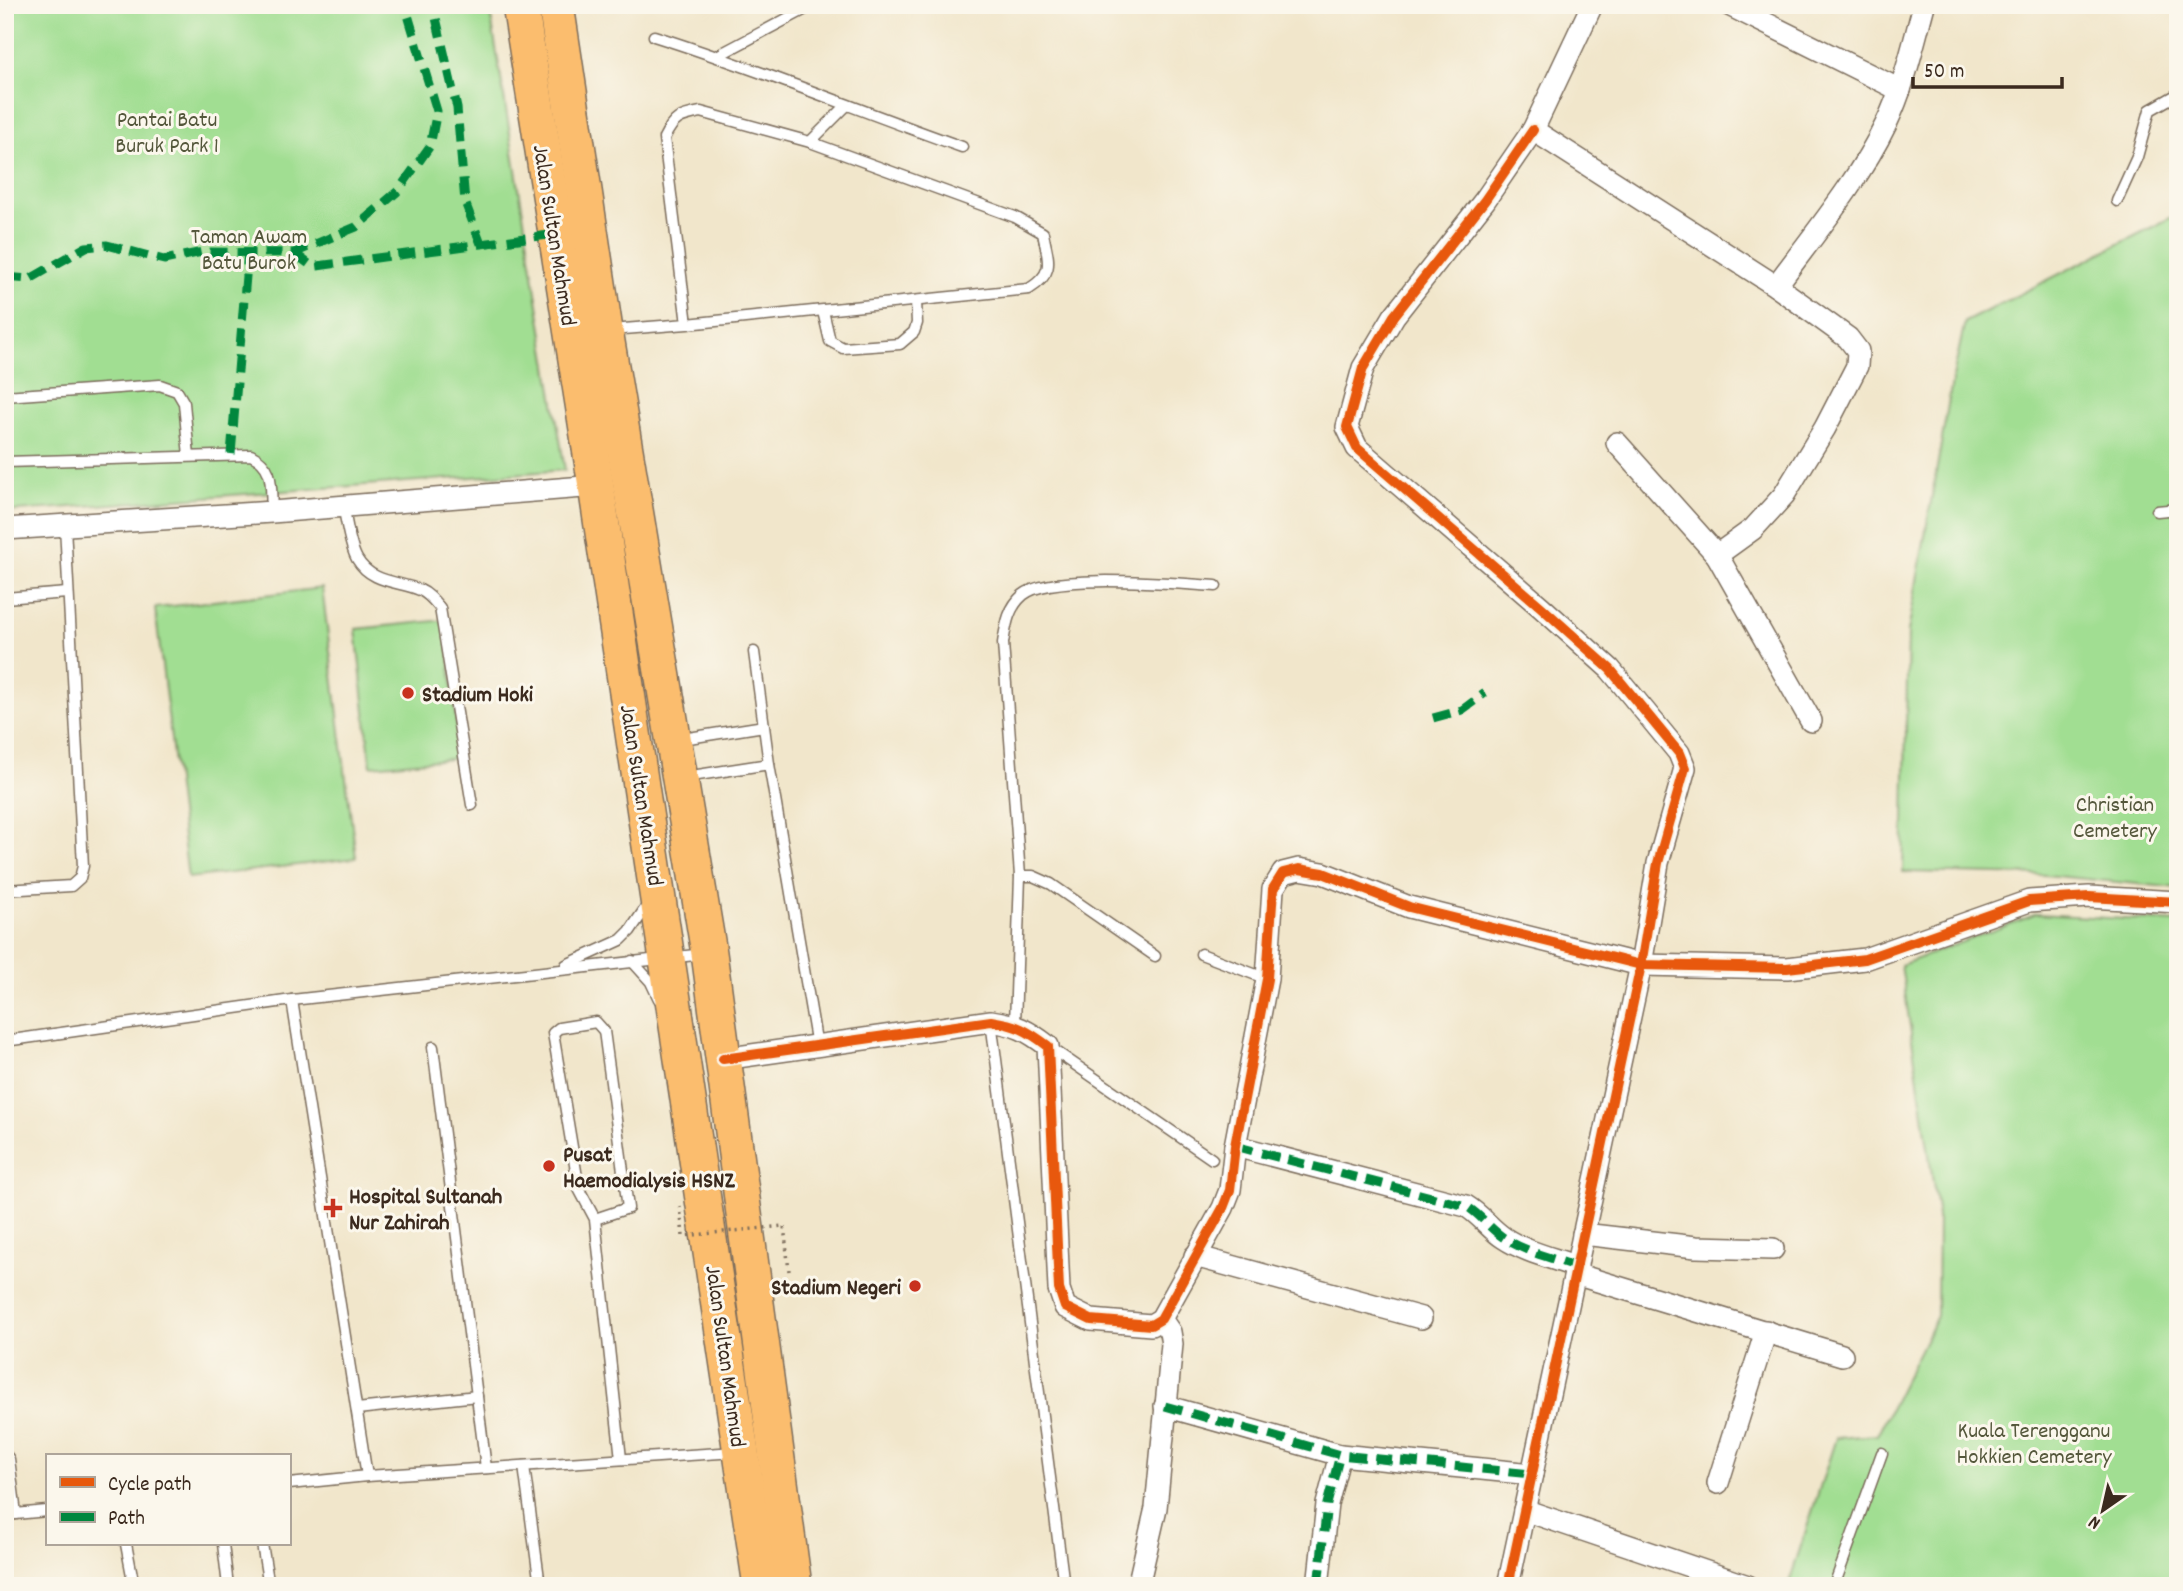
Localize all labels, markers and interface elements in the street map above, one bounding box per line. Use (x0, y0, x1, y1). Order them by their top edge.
scale bar (1913, 46, 2062, 90)
text: 50 m (1924, 58, 1964, 88)
park label: Pantai Batu Buruk Park 1 (115, 105, 219, 164)
street label: Jalan Sultan Mahmud (522, 142, 583, 329)
park label: Taman Awam Batu Burok (191, 222, 307, 281)
place label: Stadium Hoki (422, 680, 534, 713)
marker: Stadium Hoki (400, 685, 416, 701)
street label: Jalan Sultan Mahmud (609, 702, 670, 889)
park label: Christian Cemetery (2073, 790, 2158, 849)
place label: Pusat Haemodialysis HSNZ (563, 1140, 735, 1199)
marker: Pusat Haemodialysis HSNZ (541, 1158, 557, 1174)
place label: Hospital Sultanah Nur Zahirah (349, 1182, 502, 1241)
marker: Hospital Sultanah Nur Zahirah (323, 1198, 343, 1218)
street label: Jalan Sultan Mahmud (694, 1263, 753, 1450)
place label: Stadium Negeri (771, 1273, 902, 1306)
marker: Stadium Negeri (907, 1278, 923, 1294)
park label: Kuala Terengganu Hokkien Cemetery (1957, 1416, 2112, 1475)
legend (46, 1454, 290, 1546)
text: Cycle path (108, 1471, 191, 1501)
north arrow (2068, 1476, 2138, 1546)
text: Path (108, 1505, 145, 1535)
text: N (2084, 1507, 2107, 1535)

